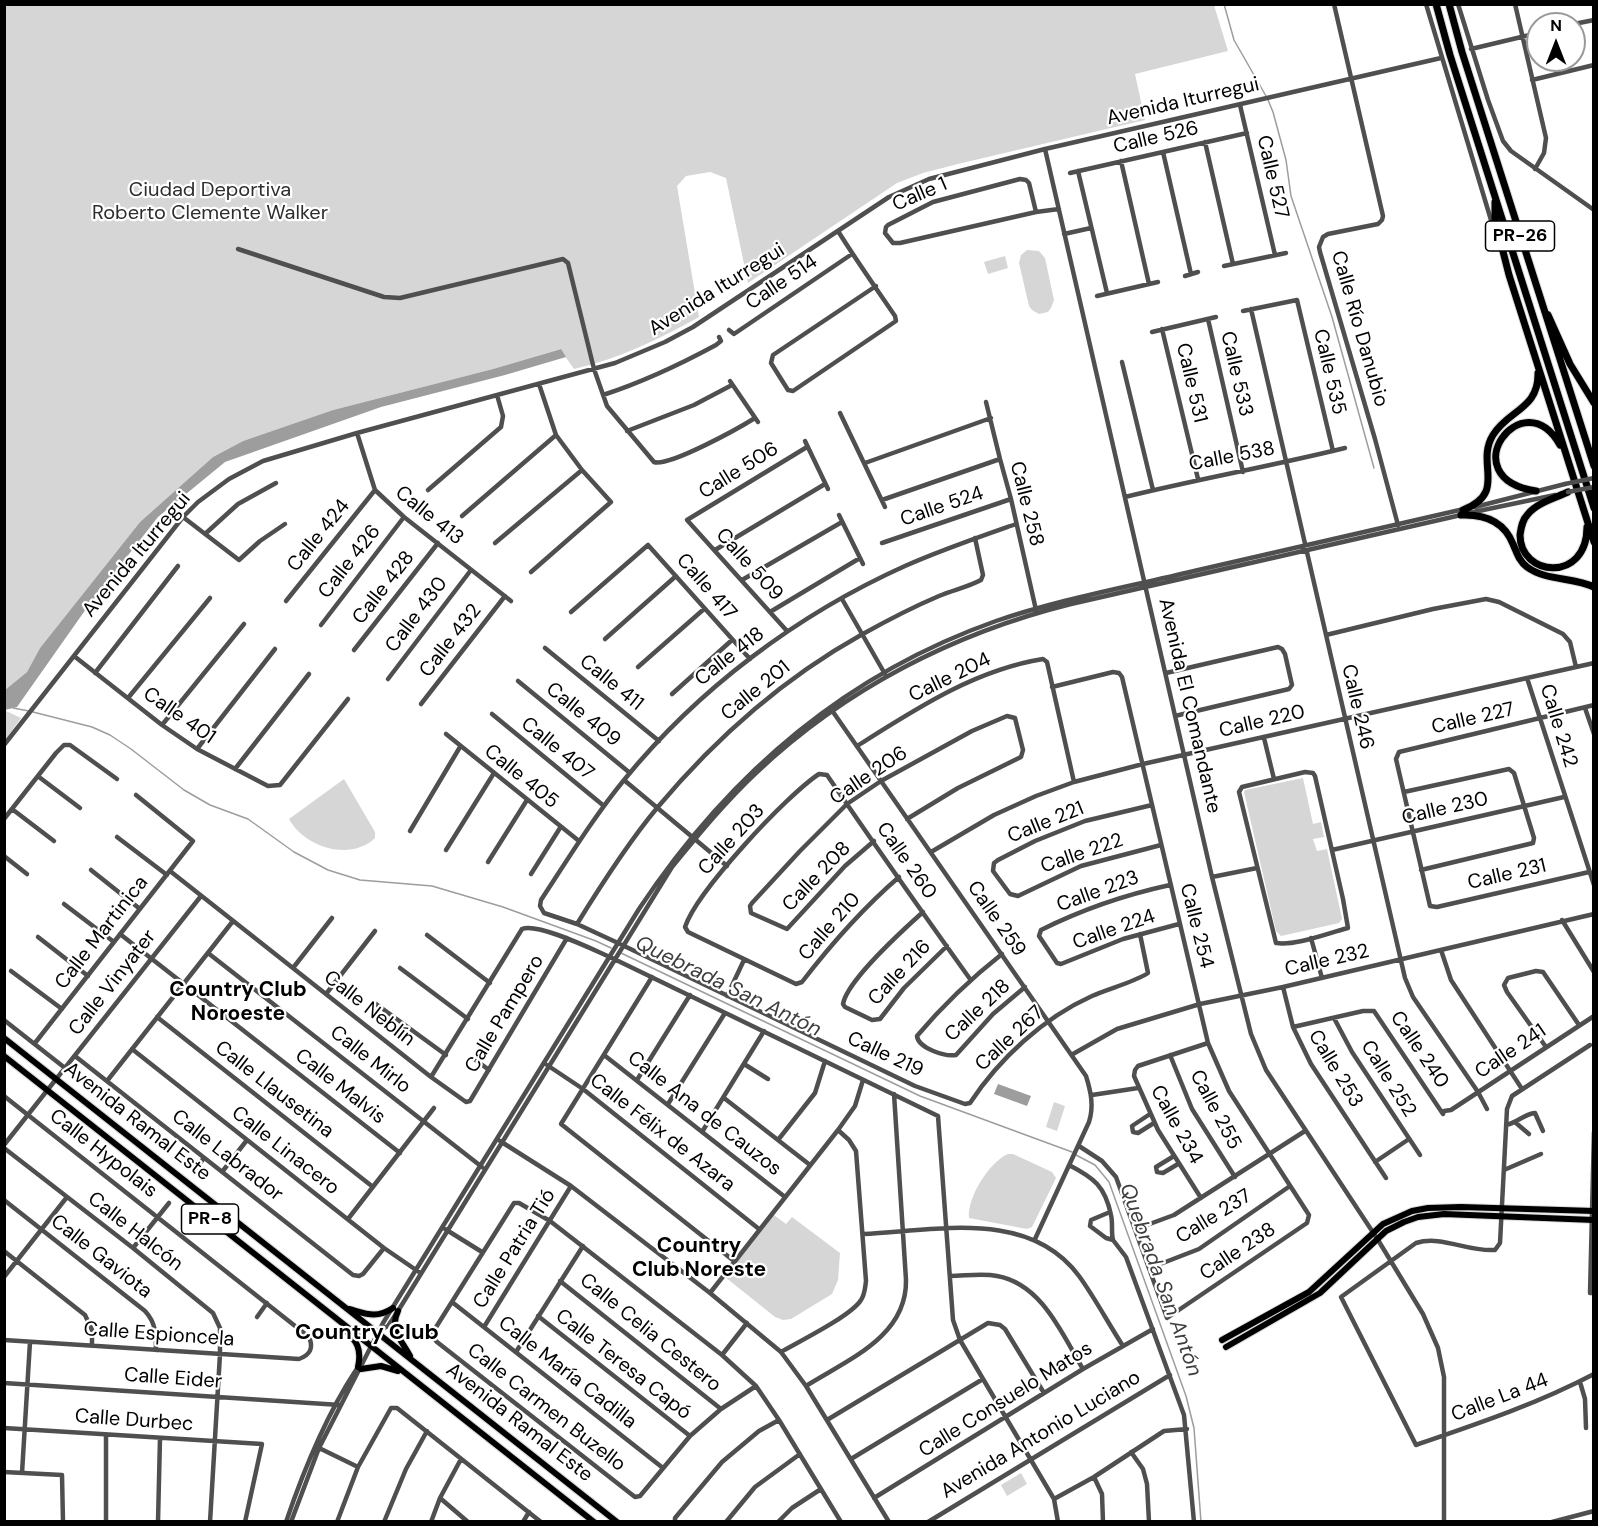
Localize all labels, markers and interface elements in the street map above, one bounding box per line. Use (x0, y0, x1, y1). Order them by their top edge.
north arrow (1526, 12, 1586, 72)
text: N (1550, 15, 1562, 36)
street label: Avenida Iturregui (1104, 73, 1262, 131)
street label: Calle 526 (1111, 117, 1201, 159)
street label: Calle 527 (1251, 133, 1293, 221)
street label: Calle 1 (889, 173, 951, 217)
park label: Ciudad Deportiva Roberto Clemente Walker (92, 179, 328, 226)
road number: PR-26 (1486, 221, 1555, 251)
street label: Avenida Iturregui (645, 239, 789, 341)
street label: Calle Río Danubio (1325, 248, 1393, 410)
street label: Calle 514 (742, 250, 822, 316)
street label: Calle 535 (1308, 327, 1350, 417)
street label: Calle 533 (1215, 329, 1257, 419)
street label: Calle 531 (1170, 341, 1212, 425)
street label: Calle 506 (695, 437, 783, 505)
street label: Calle 538 (1187, 437, 1277, 477)
street label: Calle 258 (1004, 459, 1048, 549)
street label: Calle 413 (390, 481, 468, 551)
street label: Calle 524 (897, 482, 987, 532)
street label: Avenida Iturregui (78, 488, 196, 622)
street label: Calle 424 (283, 495, 355, 577)
street label: Calle 426 (314, 520, 386, 604)
street label: Calle 509 (710, 524, 788, 606)
street label: Calle 428 (348, 547, 420, 629)
street label: Calle 417 (671, 549, 741, 625)
street label: Calle 430 (381, 572, 453, 658)
street label: Avenida El Comandante (1153, 596, 1225, 816)
street label: Calle 432 (415, 600, 487, 682)
street label: Calle 418 (691, 622, 769, 692)
street label: Calle 204 (905, 648, 995, 708)
street label: Calle 411 (574, 650, 648, 716)
street label: Calle 201 (717, 656, 795, 726)
street label: Calle 246 (1336, 662, 1378, 752)
street label: Calle 409 (541, 678, 625, 752)
street label: Calle 401 (138, 682, 220, 750)
street label: Calle 242 (1534, 682, 1582, 770)
street label: Calle 227 (1429, 698, 1517, 740)
street label: Calle 220 (1217, 700, 1307, 744)
street label: Calle 407 (516, 712, 598, 786)
street label: Calle 405 (479, 740, 563, 814)
street label: Calle 206 (826, 741, 912, 811)
street label: Calle 230 (1400, 787, 1490, 831)
street label: Calle 221 (1004, 797, 1088, 849)
street label: Calle 203 (694, 799, 770, 881)
street label: Calle 260 (871, 818, 941, 904)
street label: Calle 222 (1038, 829, 1126, 879)
street label: Calle 208 (778, 837, 856, 917)
street label: Calle 231 (1465, 854, 1549, 896)
street label: Calle 223 (1054, 866, 1142, 918)
street label: Calle Martinica (50, 872, 154, 994)
street label: Calle 259 (961, 877, 1031, 961)
street label: Calle 254 (1174, 881, 1218, 971)
street label: Calle 210 (794, 888, 866, 966)
street label: Calle 224 (1070, 905, 1158, 955)
street label: Calle Vinyater (64, 925, 162, 1041)
water label: Quebrada San Antón (631, 931, 825, 1043)
street label: Calle 216 (864, 935, 936, 1011)
street label: Calle 232 (1283, 940, 1371, 982)
street label: Calle Pampero (460, 951, 550, 1077)
street label: Calle Neblín (319, 966, 419, 1052)
street label: Calle 218 (940, 975, 1016, 1047)
district label: Country Club Noroeste (169, 977, 307, 1027)
street label: Calle 267 (971, 1001, 1049, 1077)
street label: Calle 240 (1384, 1007, 1454, 1093)
street label: Calle 241 (1471, 1020, 1551, 1084)
street label: Calle Mirlo (325, 1021, 415, 1099)
street label: Calle 253 (1302, 1026, 1368, 1112)
street label: Calle 219 (843, 1027, 927, 1083)
street label: Calle Llausetina (210, 1036, 338, 1144)
street label: Calle 252 (1355, 1036, 1421, 1122)
street label: Calle Malvis (290, 1044, 390, 1130)
street label: Calle Ana de Cauzos (622, 1046, 786, 1182)
street label: Avenida Ramal Este (59, 1057, 215, 1187)
street label: Calle 255 (1184, 1066, 1246, 1154)
street label: Calle Félix de Azara (585, 1069, 739, 1197)
street label: Calle 234 (1145, 1081, 1207, 1169)
street label: Calle Linacero (226, 1101, 344, 1201)
street label: Calle Hypolais (44, 1104, 162, 1204)
street label: Calle Labrador (166, 1105, 288, 1207)
water label: Quebrada San Antón (1113, 1180, 1207, 1380)
street label: Calle 237 (1172, 1184, 1256, 1250)
street label: Calle Patria Tió (469, 1185, 561, 1313)
street label: Calle Halcón (82, 1187, 188, 1277)
road number: PR-8 (182, 1204, 238, 1234)
street label: Calle Gaviota (46, 1210, 156, 1304)
street label: Calle 238 (1196, 1218, 1280, 1286)
district label: Country Club Noreste (632, 1233, 766, 1283)
street label: Calle Celia Cestero (574, 1269, 726, 1397)
street label: Calle Teresa Capó (550, 1304, 696, 1426)
street label: Calle María Cadilla (493, 1312, 641, 1434)
street label: Calle Espioncela (83, 1318, 235, 1352)
district label: Country Club (295, 1320, 439, 1346)
street label: Calle Consuelo Matos (915, 1337, 1097, 1463)
street label: Calle Carmen Buzello (462, 1339, 630, 1477)
street label: Avenida Ramal Este (441, 1358, 597, 1488)
street label: Calle Eider (123, 1364, 223, 1394)
street label: Avenida Antonio Luciano (937, 1366, 1145, 1504)
street label: Calle La 44 (1448, 1369, 1552, 1427)
street label: Calle Durbec (74, 1405, 194, 1437)

